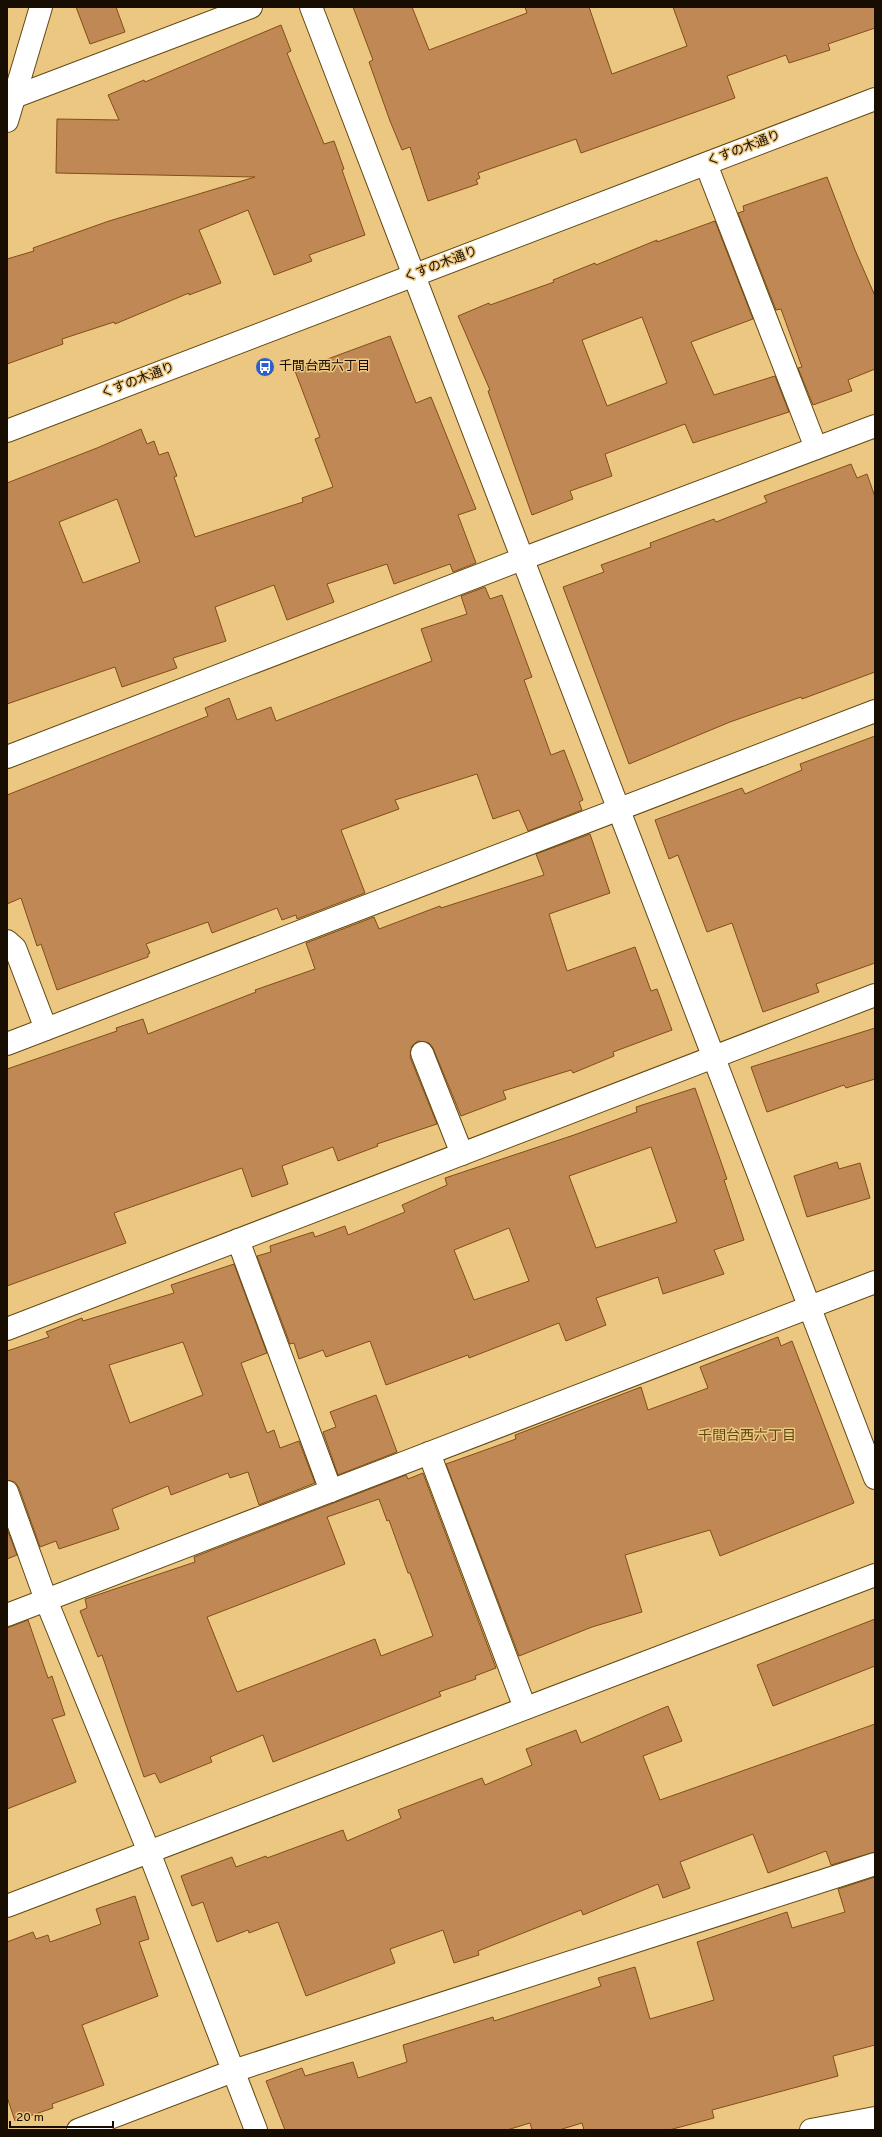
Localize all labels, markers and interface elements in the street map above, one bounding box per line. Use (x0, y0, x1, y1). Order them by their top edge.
street label: くすの木通り (705, 128, 783, 170)
street label: くすの木通り (402, 244, 480, 286)
bus stop icon: 千間台西六丁目 (254, 356, 276, 378)
place label: 千間台西六丁目 (279, 359, 370, 375)
street label: くすの木通り (99, 360, 177, 402)
district label: 千間台西六丁目 (698, 1427, 796, 1445)
scale bar (10, 2103, 113, 2129)
text: 20 m (16, 2110, 44, 2126)

